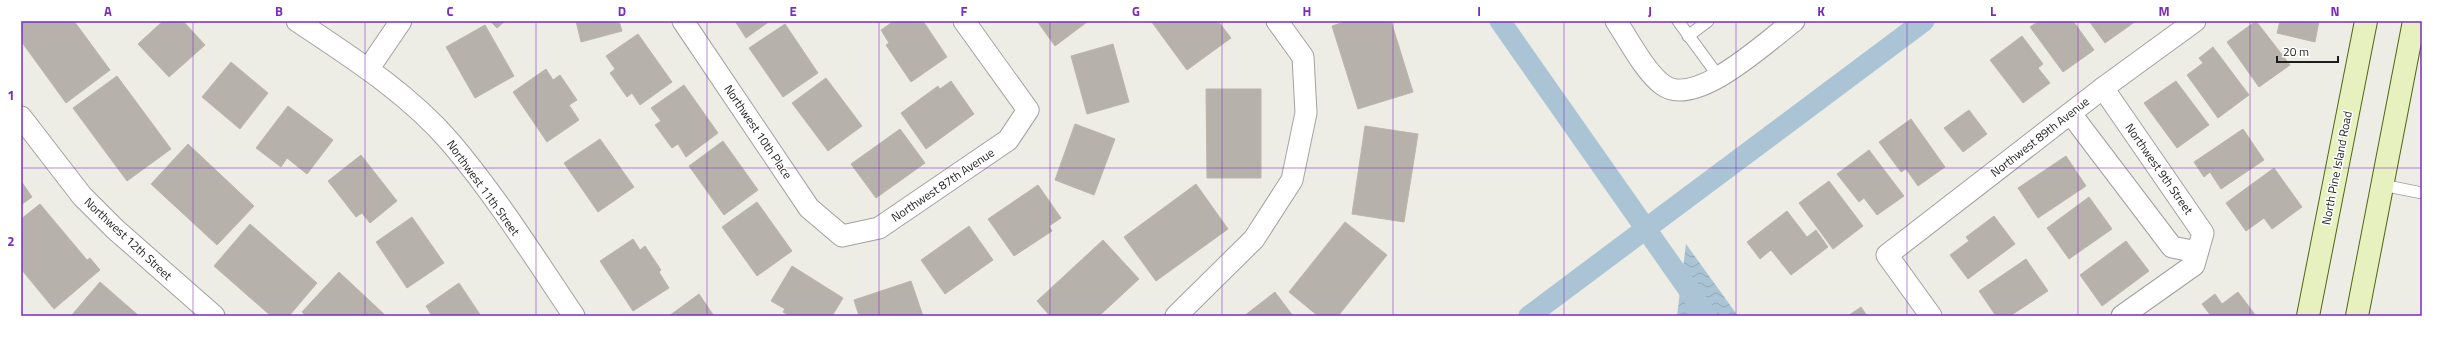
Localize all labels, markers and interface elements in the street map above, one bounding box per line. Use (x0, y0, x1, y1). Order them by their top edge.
text: A (104, 1, 112, 21)
text: B (275, 1, 283, 21)
text: C (446, 1, 454, 21)
text: D (618, 1, 626, 21)
text: E (789, 1, 797, 21)
text: F (961, 1, 968, 21)
text: G (1132, 1, 1140, 21)
text: H (1303, 1, 1311, 21)
text: I (1477, 1, 1481, 21)
text: J (1648, 1, 1652, 21)
text: K (1817, 1, 1825, 21)
text: L (1990, 1, 1996, 21)
text: M (2158, 1, 2170, 21)
text: N (2330, 1, 2340, 21)
scale bar (2277, 38, 2338, 64)
text: 20 m (2283, 42, 2309, 61)
street label: Northwest 10th Place (720, 81, 797, 183)
text: 1 (7, 85, 15, 105)
street label: Northwest 89th Avenue (1986, 92, 2093, 181)
street label: North Pine Island Road (2316, 109, 2357, 226)
street label: Northwest 9th Street (2121, 119, 2199, 219)
street label: Northwest 11th Street (442, 136, 525, 240)
street label: Northwest 87th Avenue (887, 143, 998, 226)
street label: Northwest 12th Street (80, 193, 177, 285)
text: 2 (7, 231, 15, 251)

